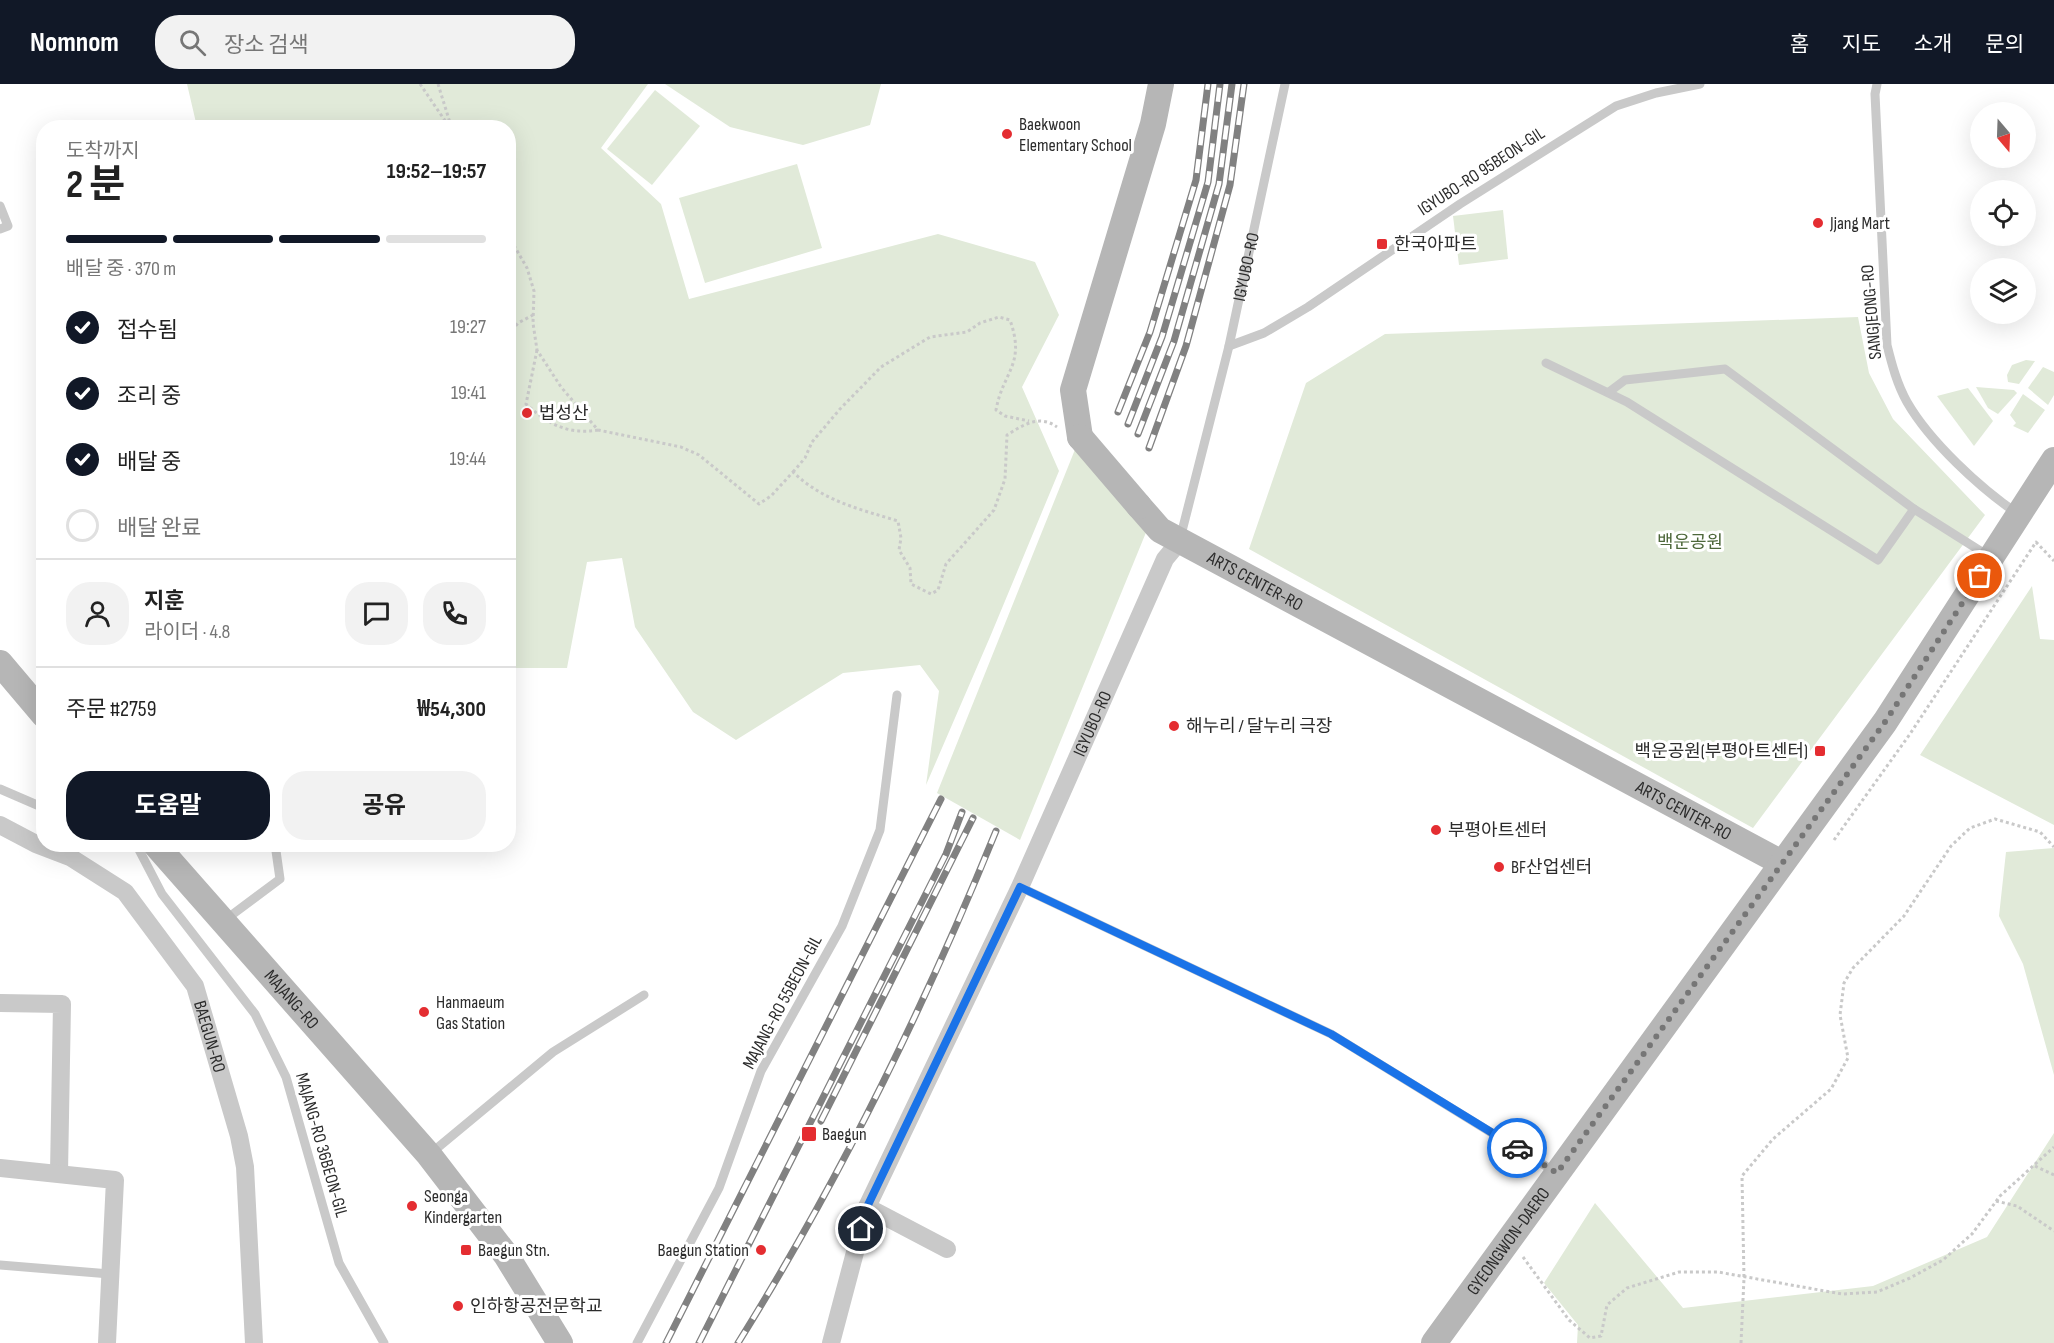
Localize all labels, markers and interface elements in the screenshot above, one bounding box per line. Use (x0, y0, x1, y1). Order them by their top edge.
search box (155, 15, 575, 69)
text: Nomnom (30, 26, 119, 59)
icon: search (176, 26, 209, 59)
text: 장소 검색 (224, 32, 308, 59)
text: 홈 (1790, 32, 1809, 57)
text: 지도 (1842, 32, 1881, 57)
text: 소개 (1914, 32, 1952, 57)
text: 문의 (1985, 32, 2024, 57)
north arrow (1970, 102, 2036, 168)
map controls (1970, 102, 2036, 324)
place label: Baekwoon Elementary School (1019, 114, 1132, 156)
street label: IGYUBO-RO 95BEON-GIL (1414, 122, 1549, 220)
marker: Baekwoon Elementary School (1000, 127, 1014, 141)
text: 도착까지 (66, 139, 140, 163)
text: 19:52–19:57 (387, 158, 486, 185)
text: 2 분 (66, 162, 125, 209)
button: locate (1970, 180, 2036, 246)
place label: Jjang Mart (1829, 213, 1891, 234)
marker: Jjang Mart (1811, 216, 1825, 230)
street label: IGYUBO-RO (1229, 231, 1264, 303)
place label: 한국아파트 (1394, 234, 1477, 255)
marker: 한국아파트 (1375, 237, 1389, 251)
text: 배달 중 · 370 m (66, 257, 176, 281)
button: layers (1970, 258, 2036, 324)
street label: SANGJEONG-RO (1857, 264, 1886, 360)
icon: check (66, 311, 99, 344)
text: 19:27 (450, 315, 486, 339)
text: 접수됨 (117, 317, 178, 344)
icon: check (66, 377, 99, 410)
text: 19:41 (451, 381, 486, 405)
text: 조리 중 (117, 383, 181, 410)
place label: 법성산 (539, 403, 589, 424)
marker: 법성산 (520, 406, 534, 420)
icon: check (66, 443, 99, 476)
text: 19:44 (450, 447, 486, 471)
text: 배달 중 (117, 449, 181, 476)
text: 배달 완료 (117, 515, 201, 542)
park label: 백운공원 (1657, 532, 1723, 553)
street label: ARTS CENTER-RO (1203, 547, 1306, 616)
pin (1954, 550, 2005, 601)
icon: bag (1963, 559, 1996, 592)
button: person (66, 582, 129, 645)
button: chat (345, 582, 408, 645)
button: phone (423, 582, 486, 645)
text: 지훈 (144, 588, 184, 615)
text: 라이더 · 4.8 (144, 620, 230, 644)
street label: IGYUBO-RO (1069, 688, 1116, 760)
text: 주문 #2759 (66, 696, 156, 723)
text: ₩54,300 (417, 696, 486, 723)
place label: 해누리 / 달누리 극장 (1186, 716, 1332, 737)
marker: 해누리 / 달누리 극장 (1167, 719, 1181, 733)
place label: 백운공원(부평아트센터) (1635, 741, 1808, 762)
marker: 백운공원(부평아트센터) (1813, 744, 1827, 758)
button: 도움말 (66, 771, 270, 840)
button: 공유 (282, 771, 486, 840)
street label: ARTS CENTER-RO (1631, 776, 1735, 845)
place label: 부평아트센터 (1448, 820, 1547, 841)
marker: 부평아트센터 (1429, 823, 1443, 837)
place label: BF산업센터 (1511, 857, 1592, 878)
marker: BF산업센터 (1492, 860, 1506, 874)
street label: MAJANG-RO 55BEON-GIL (738, 932, 827, 1073)
street label: MAJANG-RO (260, 966, 323, 1034)
place label: Hanmaeum Gas Station (436, 992, 505, 1034)
street label: BAEGUN-RO (189, 998, 230, 1075)
marker: Hanmaeum Gas Station (417, 1005, 431, 1019)
street label: MAJANG-RO 36BEON-GIL (291, 1070, 352, 1220)
courier (1487, 1118, 1547, 1178)
place label: Baegun (822, 1124, 867, 1145)
marker: Baegun (800, 1125, 818, 1143)
icon: car (1501, 1132, 1534, 1165)
street label: GYEONGWON-DAERO (1462, 1184, 1554, 1299)
place label: Seonga Kindergarten (424, 1186, 502, 1228)
marker: Seonga Kindergarten (405, 1199, 419, 1213)
pin (835, 1203, 886, 1254)
icon: home (844, 1212, 877, 1245)
place label: Baegun Stn. (478, 1240, 550, 1261)
place label: Baegun Station (657, 1240, 749, 1261)
marker: Baegun Stn. (459, 1243, 473, 1257)
marker: Baegun Station (754, 1243, 768, 1257)
place label: 인하항공전문학교 (470, 1296, 602, 1317)
marker: 인하항공전문학교 (451, 1299, 465, 1313)

